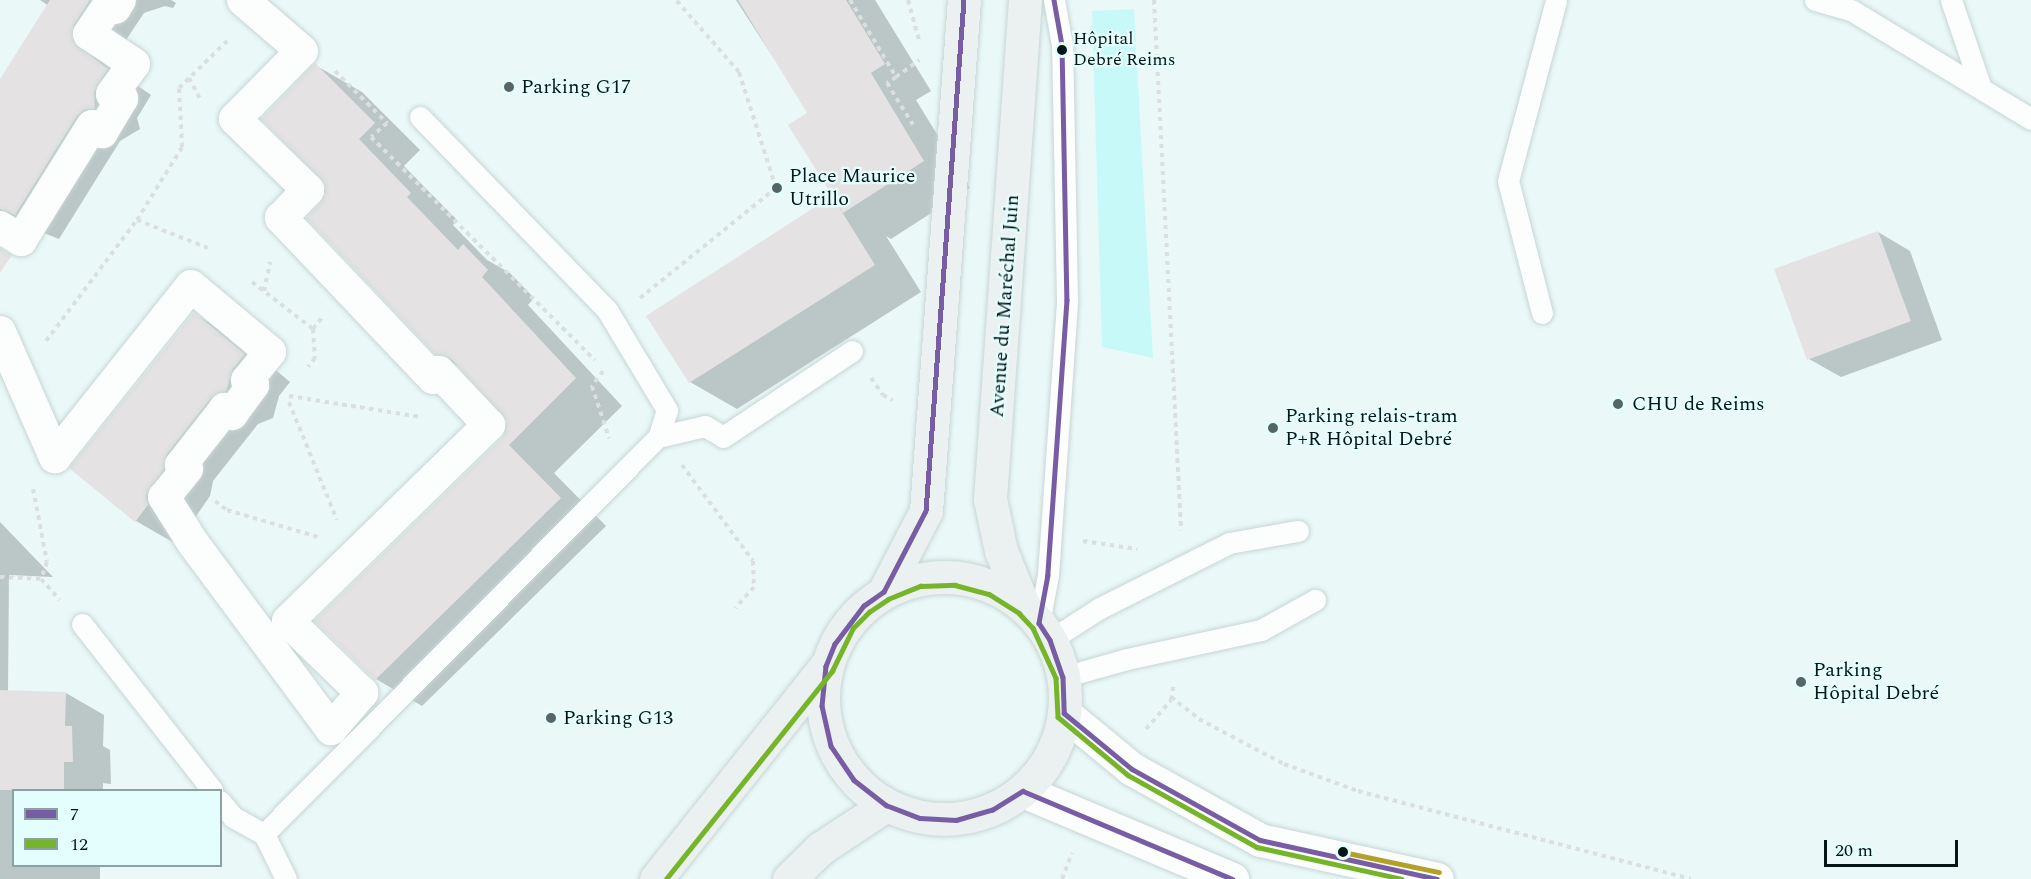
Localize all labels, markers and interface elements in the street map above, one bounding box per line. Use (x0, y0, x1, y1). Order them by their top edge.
place label: Hôpital Debré Reims (1073, 29, 1176, 72)
marker: Hôpital Debré Reims (1056, 44, 1068, 56)
place label: Parking G17 (521, 75, 631, 99)
marker: Parking G17 (502, 80, 516, 94)
place label: Place Maurice Utrillo (789, 164, 915, 211)
marker: Place Maurice Utrillo (770, 181, 784, 195)
street label: Avenue du Maréchal Juin (985, 194, 1025, 418)
place label: CHU de Reims (1632, 392, 1765, 416)
marker: CHU de Reims (1609, 395, 1627, 413)
place label: Parking relais-tram P+R Hôpital Debré (1285, 404, 1458, 451)
marker: Parking relais-tram P+R Hôpital Debré (1266, 421, 1280, 435)
place label: Parking Hôpital Debré (1813, 658, 1939, 705)
marker: Parking Hôpital Debré (1794, 675, 1808, 689)
place label: Parking G13 (563, 706, 673, 730)
marker: Parking G13 (544, 711, 558, 725)
legend (12, 789, 222, 867)
text: 7 (70, 801, 79, 828)
scale bar (1827, 828, 1960, 866)
text: 12 (70, 831, 88, 858)
text: 20 m (1835, 837, 1873, 864)
unlabelled marker (1337, 846, 1349, 858)

